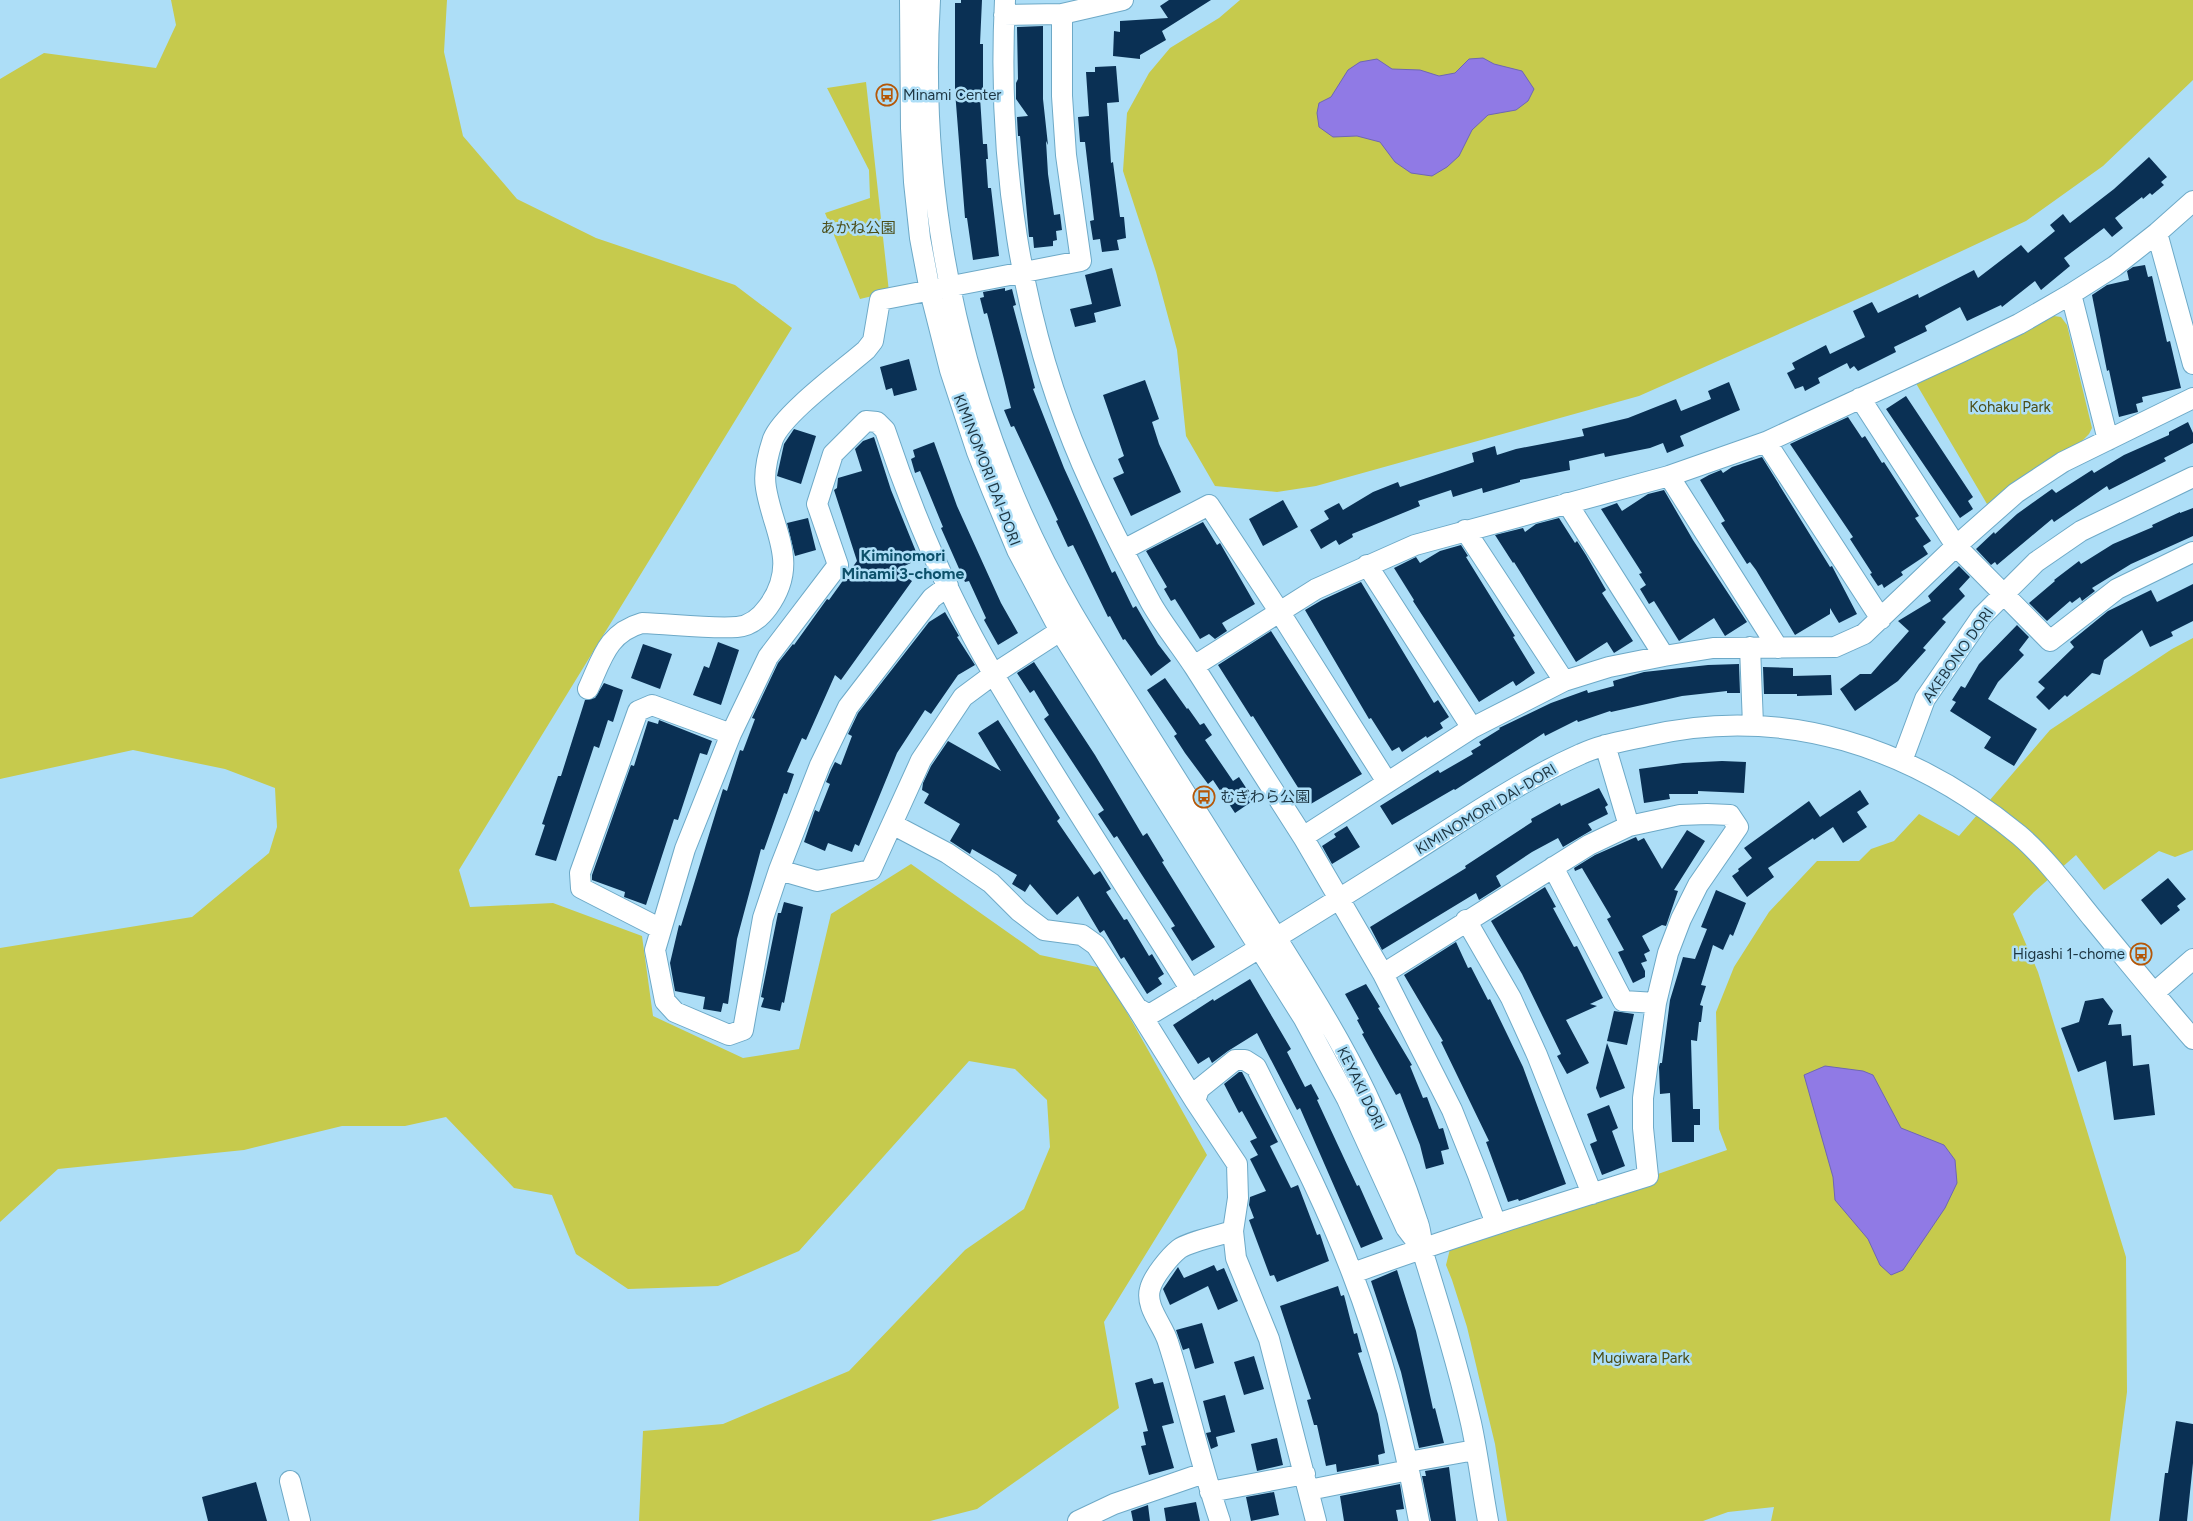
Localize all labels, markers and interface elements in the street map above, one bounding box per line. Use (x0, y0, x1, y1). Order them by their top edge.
bus stop icon: Minami Center (875, 83, 899, 107)
place label: Minami Center (903, 86, 1001, 104)
park label: あかね公園 (820, 219, 896, 237)
street label: KIMINOMORI DAI-DORI (950, 392, 1024, 548)
park label: Kohaku Park (1969, 398, 2052, 416)
district label: Kiminomori Minami 3-chome (842, 546, 965, 583)
street label: AKEBONO DORI (1919, 604, 1997, 706)
street label: KIMINOMORI DAI-DORI (1412, 760, 1560, 858)
bus stop icon: むぎわら公園 (1192, 785, 1216, 809)
place label: むぎわら公園 (1220, 788, 1310, 806)
bus stop icon: Higashi 1-chome (2129, 942, 2153, 966)
place label: Higashi 1-chome (2013, 945, 2125, 963)
street label: KEYAKI DORI (1333, 1044, 1389, 1132)
park label: Mugiwara Park (1592, 1349, 1690, 1367)

